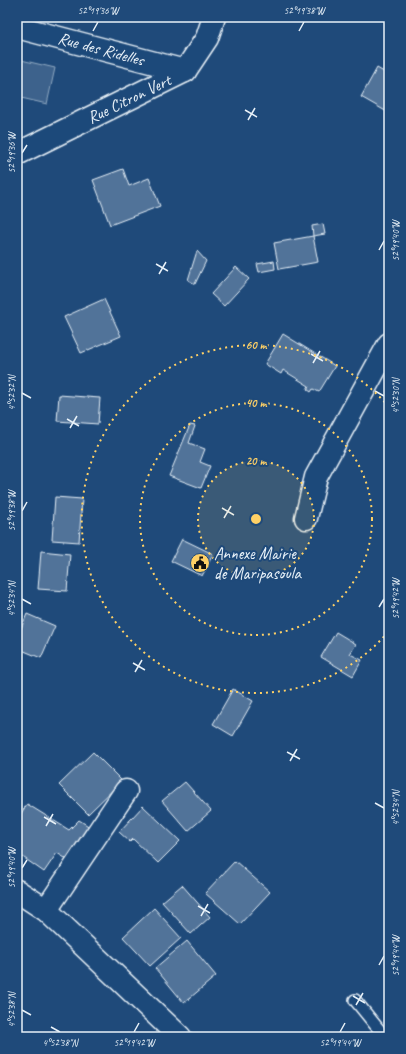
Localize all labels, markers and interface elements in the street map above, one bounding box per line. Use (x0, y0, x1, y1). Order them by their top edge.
text: 52°19'36"W (78, 4, 120, 17)
text: 52°19'38"W (284, 4, 326, 17)
street label: Rue des Ridelles (56, 27, 148, 71)
street label: Rue Citron Vert (84, 69, 176, 128)
text: 52°19'36"W (5, 131, 18, 173)
text: 52°19'40"W (389, 219, 402, 261)
text: 60 m (246, 337, 268, 353)
text: 4°52'32"N (5, 374, 18, 410)
text: 4°52'30"N (389, 377, 402, 413)
text: 40 m (246, 395, 267, 411)
text: 20 m (246, 453, 267, 469)
text: 52°19'38"W (5, 489, 18, 531)
centre of rings (249, 512, 263, 526)
place label: Annexe Mairie de Maripasoula (214, 543, 302, 584)
public building icon: Annexe Mairie de Maripasoula (189, 552, 211, 574)
text: 52°19'42"W (389, 577, 402, 619)
text: 4°52'34"N (5, 580, 18, 616)
text: 4°52'34"N (389, 789, 402, 825)
text: 52°19'40"W (5, 846, 18, 888)
text: 52°19'44"W (389, 934, 402, 976)
text: 4°52'38"N (5, 991, 18, 1027)
text: 4°52'38"N (43, 1036, 79, 1049)
text: 52°19'42"W (114, 1036, 156, 1049)
text: 52°19'44"W (320, 1036, 362, 1049)

